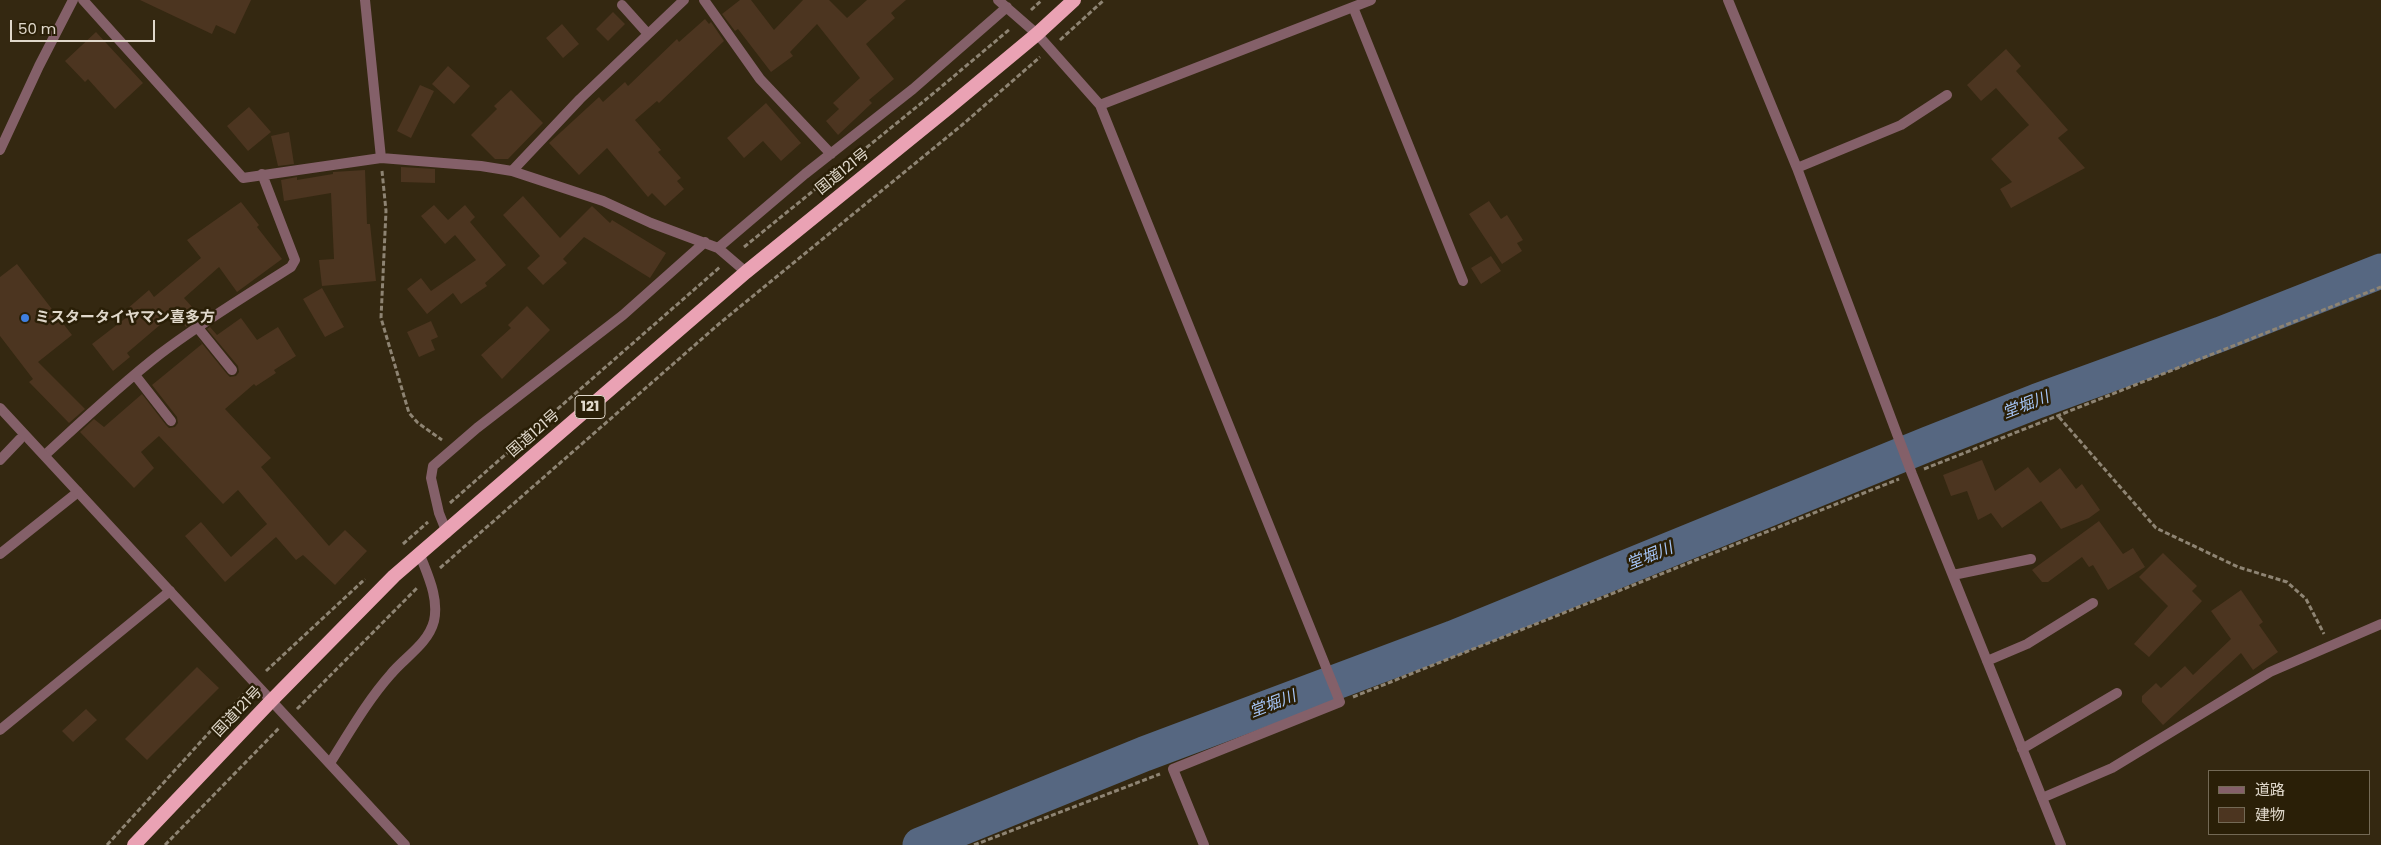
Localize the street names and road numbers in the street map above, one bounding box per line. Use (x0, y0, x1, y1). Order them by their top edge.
street label: 国道121号 (813, 145, 873, 199)
road number: 121 (575, 396, 605, 418)
street label: 国道121号 (504, 406, 564, 462)
street label: 国道121号 (210, 683, 266, 741)

